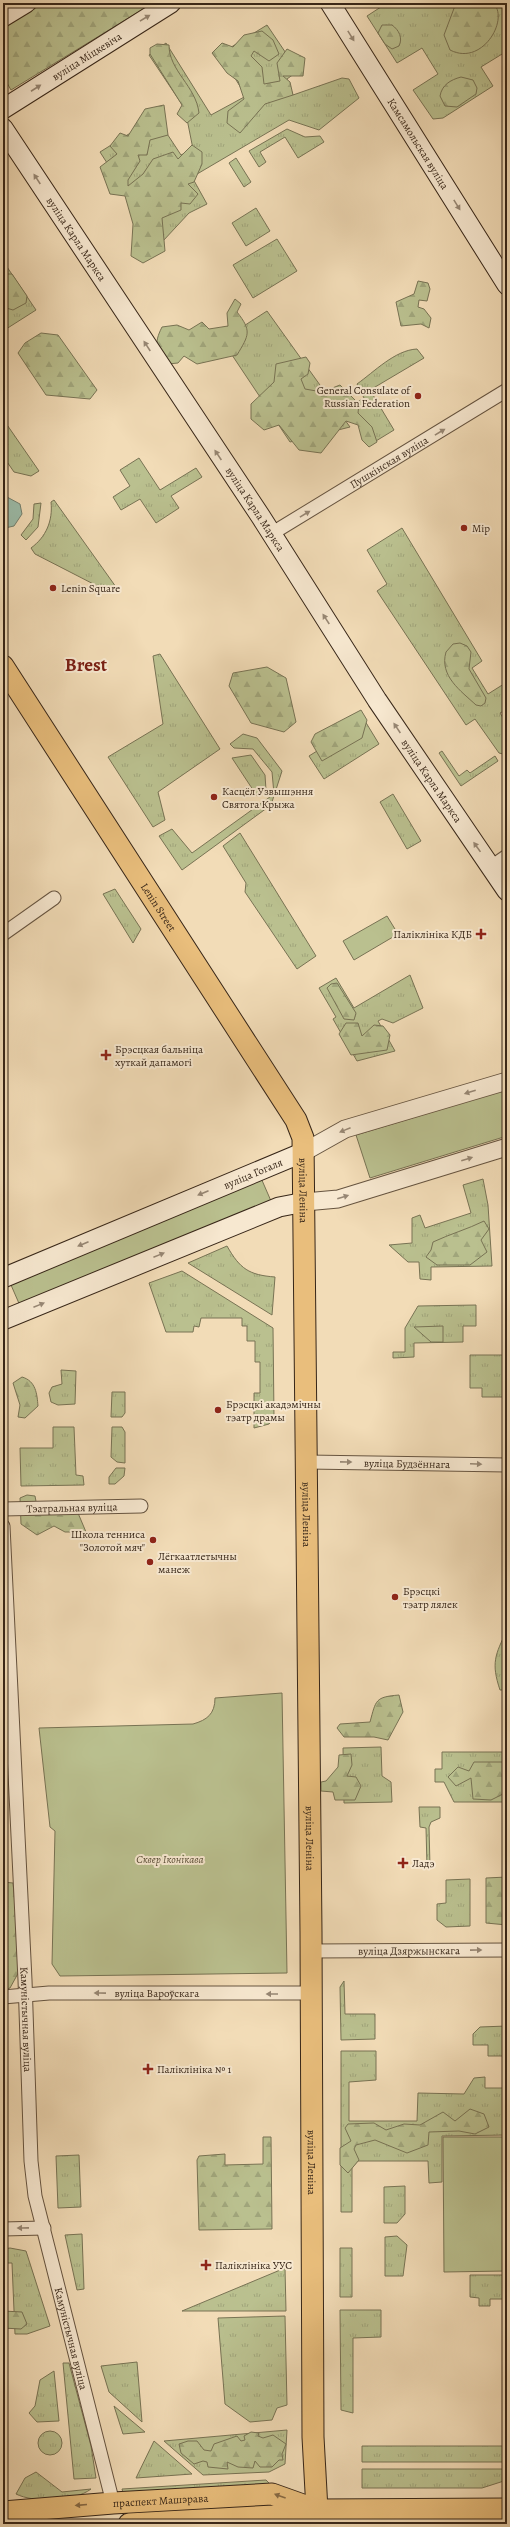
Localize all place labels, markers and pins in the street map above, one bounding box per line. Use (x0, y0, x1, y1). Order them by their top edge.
place label: General Consulate of Russian Federation (317, 383, 411, 411)
marker: General Consulate of Russian Federation (413, 391, 423, 401)
place label: Мір (472, 521, 490, 536)
marker: Мір (459, 523, 469, 533)
place label: Lenin Square (61, 581, 120, 596)
marker: Lenin Square (48, 583, 58, 593)
place label: Касцёл Узвышэння Святога Крыжа (222, 784, 313, 812)
marker: Касцёл Узвышэння Святога Крыжа (209, 792, 219, 802)
place label: Паліклініка КДБ (393, 927, 472, 942)
marker: Паліклініка КДБ (475, 928, 487, 940)
place label: Брэсцкая бальніца хуткай дапамогі (115, 1042, 204, 1070)
marker: Брэсцкая бальніца хуткай дапамогі (100, 1049, 112, 1061)
place label: Брэсцкі акадэмічны тэатр драмы (226, 1397, 321, 1425)
marker: Брэсцкі акадэмічны тэатр драмы (213, 1405, 223, 1415)
place label: Школа тенниса "Золотой мяч" (71, 1527, 146, 1555)
marker: Школа тенниса "Золотой мяч" (148, 1535, 158, 1545)
place label: Лёгкаатлетычны манеж (158, 1549, 237, 1577)
marker: Лёгкаатлетычны манеж (145, 1557, 155, 1567)
place label: Брэсцкі тэатр лялек (403, 1584, 458, 1612)
marker: Брэсцкі тэатр лялек (390, 1592, 400, 1602)
place label: Ладэ (412, 1856, 434, 1871)
marker: Ладэ (397, 1857, 409, 1869)
place label: Паліклініка № 1 (157, 2062, 231, 2077)
marker: Паліклініка № 1 (142, 2063, 154, 2075)
place label: Паліклініка УУС (215, 2258, 292, 2273)
marker: Паліклініка УУС (200, 2259, 212, 2271)

